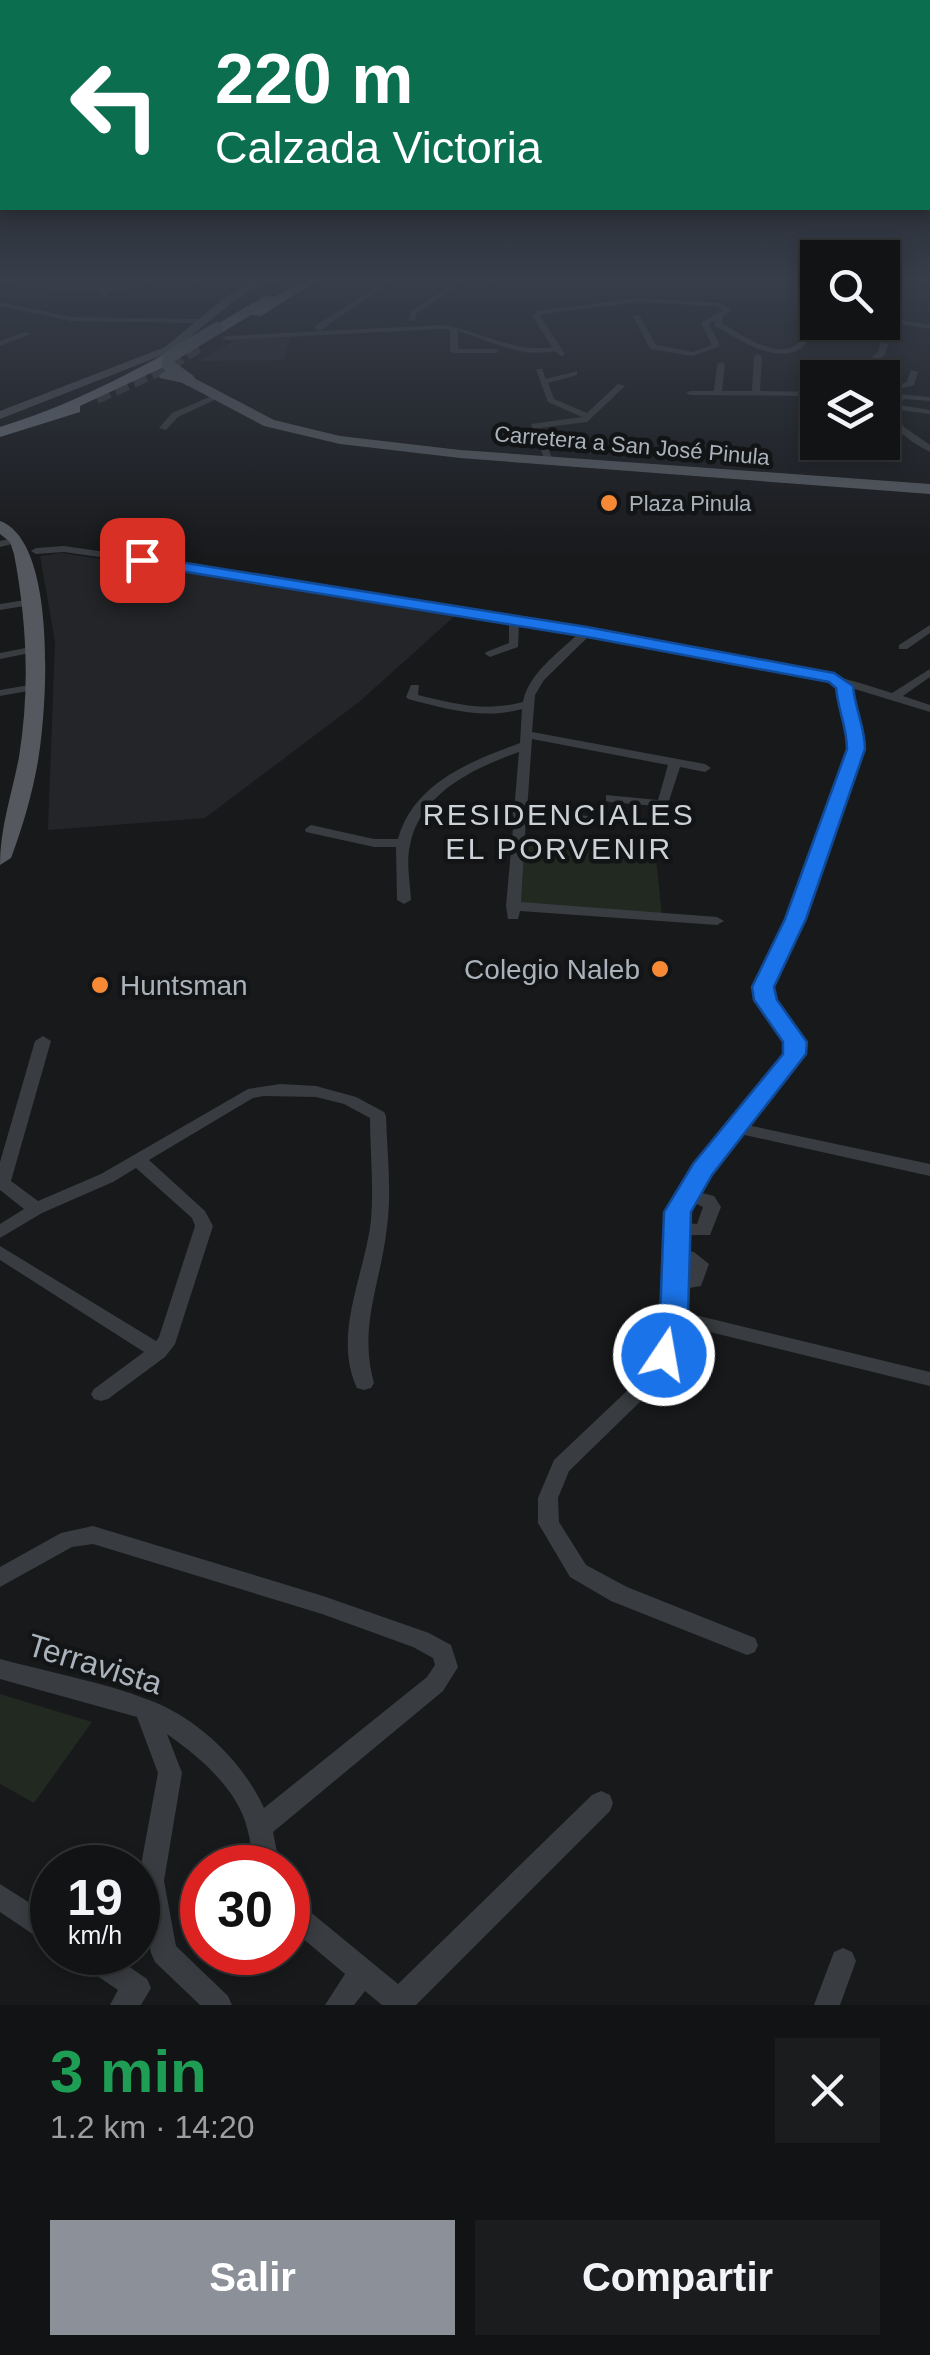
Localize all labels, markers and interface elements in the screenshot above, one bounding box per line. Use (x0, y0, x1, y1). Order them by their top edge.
icon: left (50, 40, 180, 170)
text: 220 m (215, 40, 413, 118)
text: Calzada Victoria (215, 122, 542, 173)
map controls (800, 240, 900, 460)
button: search (800, 240, 900, 340)
button: layers (800, 360, 900, 460)
street label: Carretera a San José Pinula (493, 421, 771, 470)
place label: Plaza Pinula (629, 491, 752, 516)
marker: Plaza Pinula (598, 492, 620, 514)
pin (100, 518, 185, 603)
icon: arrive (115, 533, 170, 588)
district label: RESIDENCIALES EL PORVENIR (423, 798, 695, 865)
place label: Colegio Naleb (464, 954, 640, 985)
marker: Colegio Naleb (649, 958, 671, 980)
place label: Huntsman (120, 970, 248, 1001)
marker: Huntsman (89, 974, 111, 996)
position arrow (612, 1303, 716, 1407)
street label: Terravista (23, 1627, 167, 1702)
speed limit sign: 30 (180, 1845, 310, 1975)
text: 19 (67, 1870, 123, 1926)
text: km/h (68, 1921, 122, 1949)
text: 3 min (50, 2038, 207, 2105)
button: close (775, 2038, 880, 2143)
text: 1.2 km · 14:20 (50, 2109, 255, 2145)
button: Salir (50, 2220, 455, 2335)
button: Compartir (475, 2220, 880, 2335)

